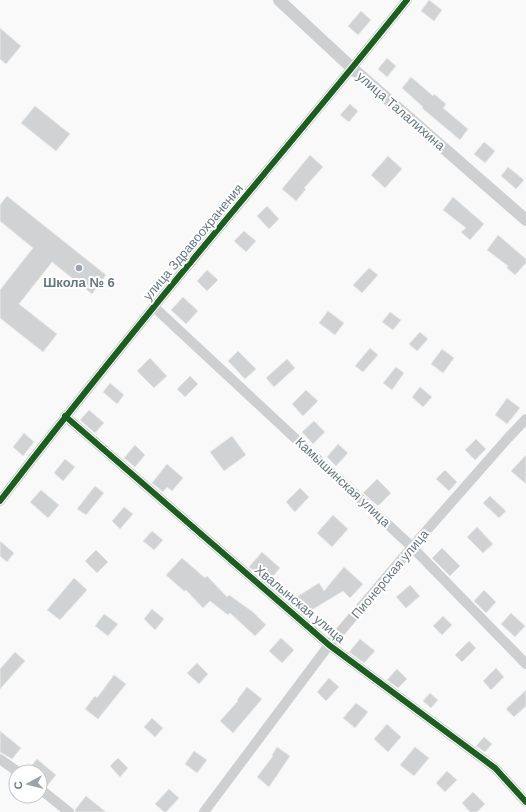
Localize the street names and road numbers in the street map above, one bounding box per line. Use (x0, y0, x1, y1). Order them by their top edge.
street label: улица Талалихина (354, 69, 449, 154)
street label: улица Здравоохранения (140, 181, 246, 303)
street label: Камышинская улица (293, 434, 394, 530)
street label: Пионерская улица (348, 526, 432, 622)
street label: Хвалынская улица (252, 562, 349, 647)

